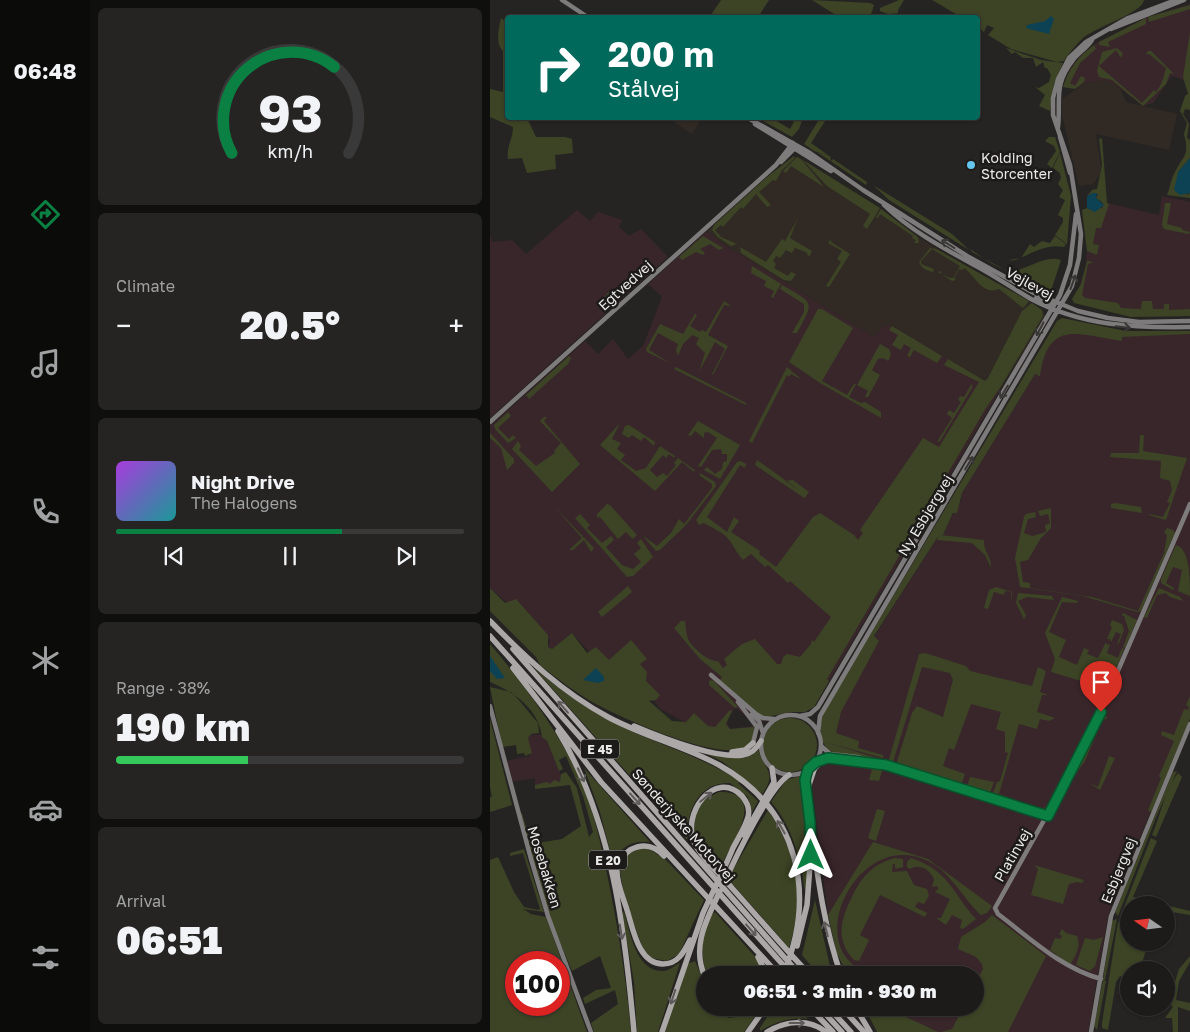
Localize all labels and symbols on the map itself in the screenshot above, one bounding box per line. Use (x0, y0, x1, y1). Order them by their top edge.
place label: Kolding Storcenter (981, 149, 1053, 182)
marker: Kolding Storcenter (965, 159, 977, 171)
one-way arrow (942, 239, 956, 249)
street label: Egtvedvej (595, 256, 655, 314)
street label: Vejlevej (1003, 263, 1057, 303)
one-way arrow (1069, 275, 1078, 290)
one-way arrow (1035, 322, 1045, 336)
one-way arrow (1115, 322, 1131, 332)
one-way arrow (998, 384, 1008, 399)
one-way arrow (965, 456, 975, 470)
street label: Ny Esbjergvej (894, 471, 956, 559)
pin (1080, 661, 1122, 712)
one-way arrow (557, 700, 569, 713)
road number: E 45 (581, 740, 619, 759)
street label: Sønderjyske Motorvej (629, 765, 739, 885)
one-way arrow (577, 767, 587, 782)
one-way arrow (699, 791, 712, 802)
one-way arrow (629, 793, 641, 806)
one-way arrow (776, 820, 786, 834)
street label: Mosebakken (524, 824, 566, 910)
street label: Platinvej (990, 825, 1034, 885)
position arrow (784, 828, 836, 880)
street label: Esbjergvej (1097, 834, 1139, 906)
road number: E 20 (589, 850, 627, 870)
north arrow (1120, 896, 1175, 951)
one-way arrow (821, 921, 831, 937)
one-way arrow (617, 923, 627, 939)
one-way arrow (745, 923, 757, 936)
speed limit sign: 100 (505, 951, 570, 1016)
one-way arrow (668, 988, 677, 1004)
one-way arrow (788, 1018, 804, 1028)

